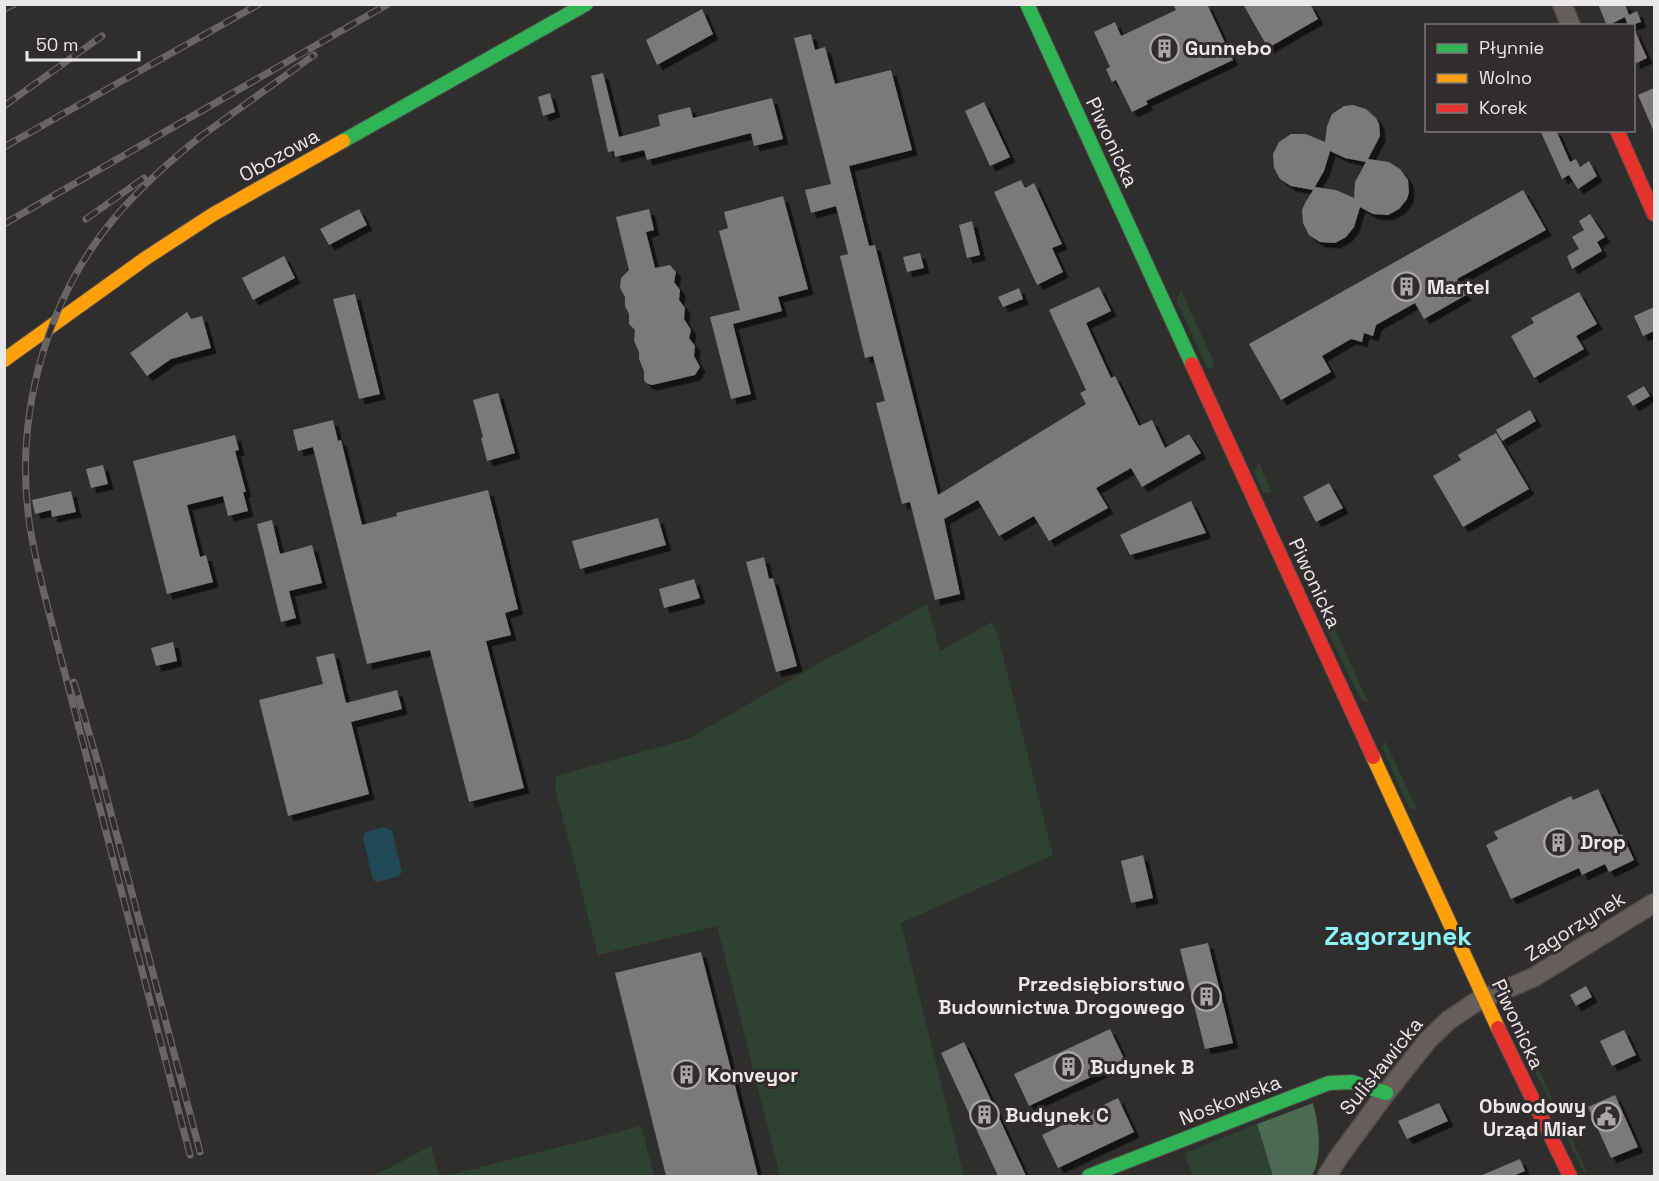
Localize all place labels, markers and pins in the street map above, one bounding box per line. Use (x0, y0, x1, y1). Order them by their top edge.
building icon: Gunnebo (1148, 32, 1180, 64)
place label: Gunnebo (1185, 35, 1272, 61)
building icon: Martel (1390, 271, 1422, 303)
place label: Martel (1427, 274, 1490, 300)
building icon: Drop (1543, 826, 1575, 858)
place label: Drop (1580, 829, 1626, 855)
place label: Przedsiębiorstwo Budownictwa Drogowego (938, 971, 1185, 1020)
building icon: Przedsiębiorstwo Budownictwa Drogowego (1190, 980, 1222, 1012)
building icon: Budynek B (1053, 1051, 1085, 1083)
place label: Budynek B (1090, 1054, 1194, 1080)
building icon: Konveyor (670, 1059, 702, 1091)
place label: Konveyor (707, 1062, 798, 1088)
place label: Obwodowy Urząd Miar (1479, 1093, 1586, 1142)
building icon: Budynek C (968, 1099, 1000, 1131)
public building icon: Obwodowy Urząd Miar (1591, 1101, 1623, 1133)
place label: Budynek C (1005, 1102, 1109, 1128)

